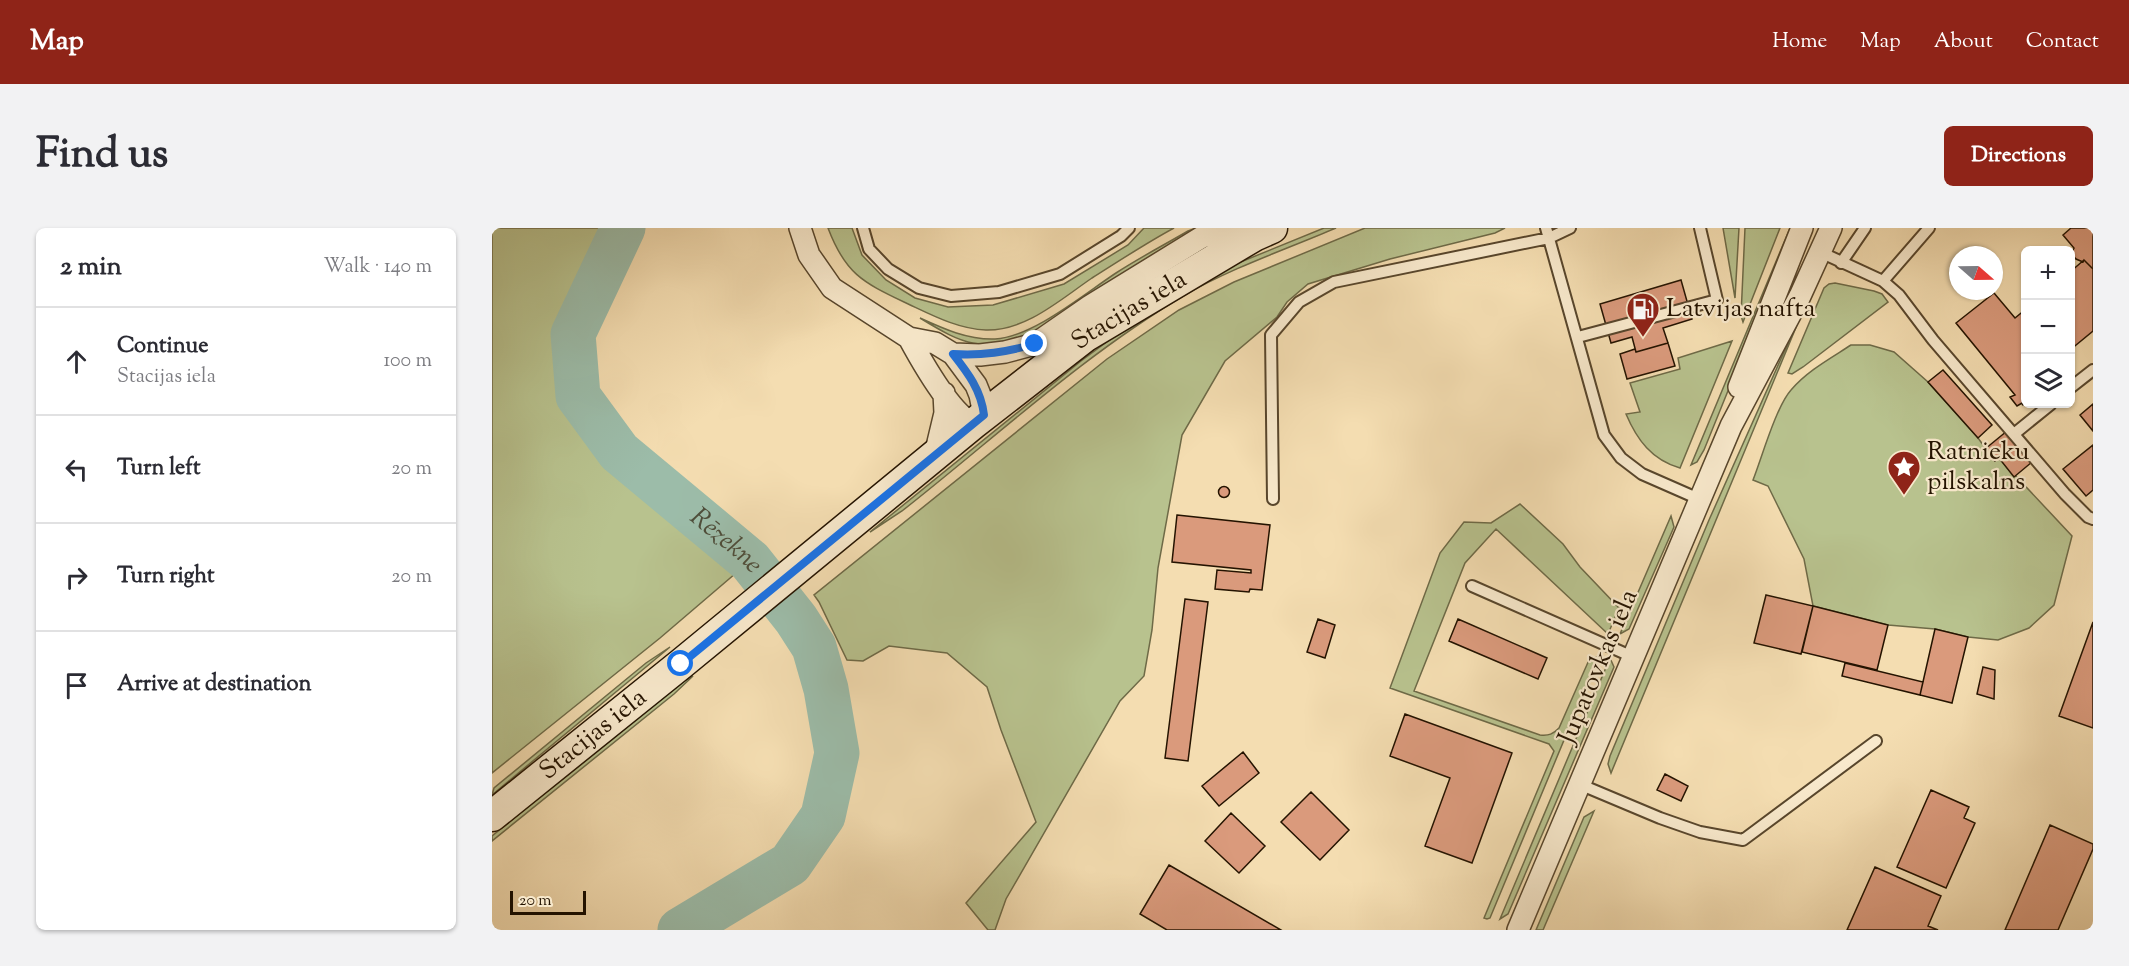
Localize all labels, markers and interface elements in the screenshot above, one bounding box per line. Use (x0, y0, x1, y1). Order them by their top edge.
text: Map (30, 22, 84, 62)
text: Home (1772, 27, 1827, 57)
text: Map (1860, 27, 1901, 57)
text: About (1934, 27, 1993, 57)
text: Contact (2026, 27, 2099, 57)
text: Find us (36, 126, 168, 186)
button: Directions (1944, 126, 2093, 186)
north arrow (1949, 246, 2003, 300)
map controls (2021, 246, 2075, 408)
button: + (2021, 246, 2075, 300)
text: 2 min (60, 249, 122, 286)
text: Walk · 140 m (323, 253, 432, 282)
street label: Stacijas iela (1064, 261, 1194, 359)
fuel station icon: Latvijas nafta (1625, 291, 1661, 338)
place label: Latvijas nafta (1666, 291, 1815, 328)
button: − (2021, 300, 2075, 354)
route end (1021, 330, 1047, 356)
text: Continue (117, 331, 208, 363)
icon: ahead (60, 345, 93, 378)
text: 100 m (383, 347, 432, 376)
button: layers (2021, 354, 2075, 408)
text: Stacijas iela (117, 363, 216, 392)
place label: Ratnieku pilskalns (1927, 434, 2030, 501)
place icon: Ratnieku pilskalns (1886, 449, 1922, 496)
icon: left (60, 453, 93, 486)
text: Turn left (117, 453, 200, 485)
text: 20 m (391, 455, 432, 484)
water label: Rēzekne (681, 499, 772, 582)
icon: right (60, 561, 93, 594)
text: Turn right (117, 561, 214, 593)
text: 20 m (391, 563, 432, 592)
street label: Jupatovkas iela (1549, 584, 1648, 752)
route start (667, 650, 693, 676)
icon: arrive (60, 669, 93, 702)
text: Arrive at destination (117, 669, 312, 701)
street label: Stacijas iela (532, 680, 655, 789)
scale bar (510, 888, 586, 916)
text: 20 m (519, 890, 552, 913)

